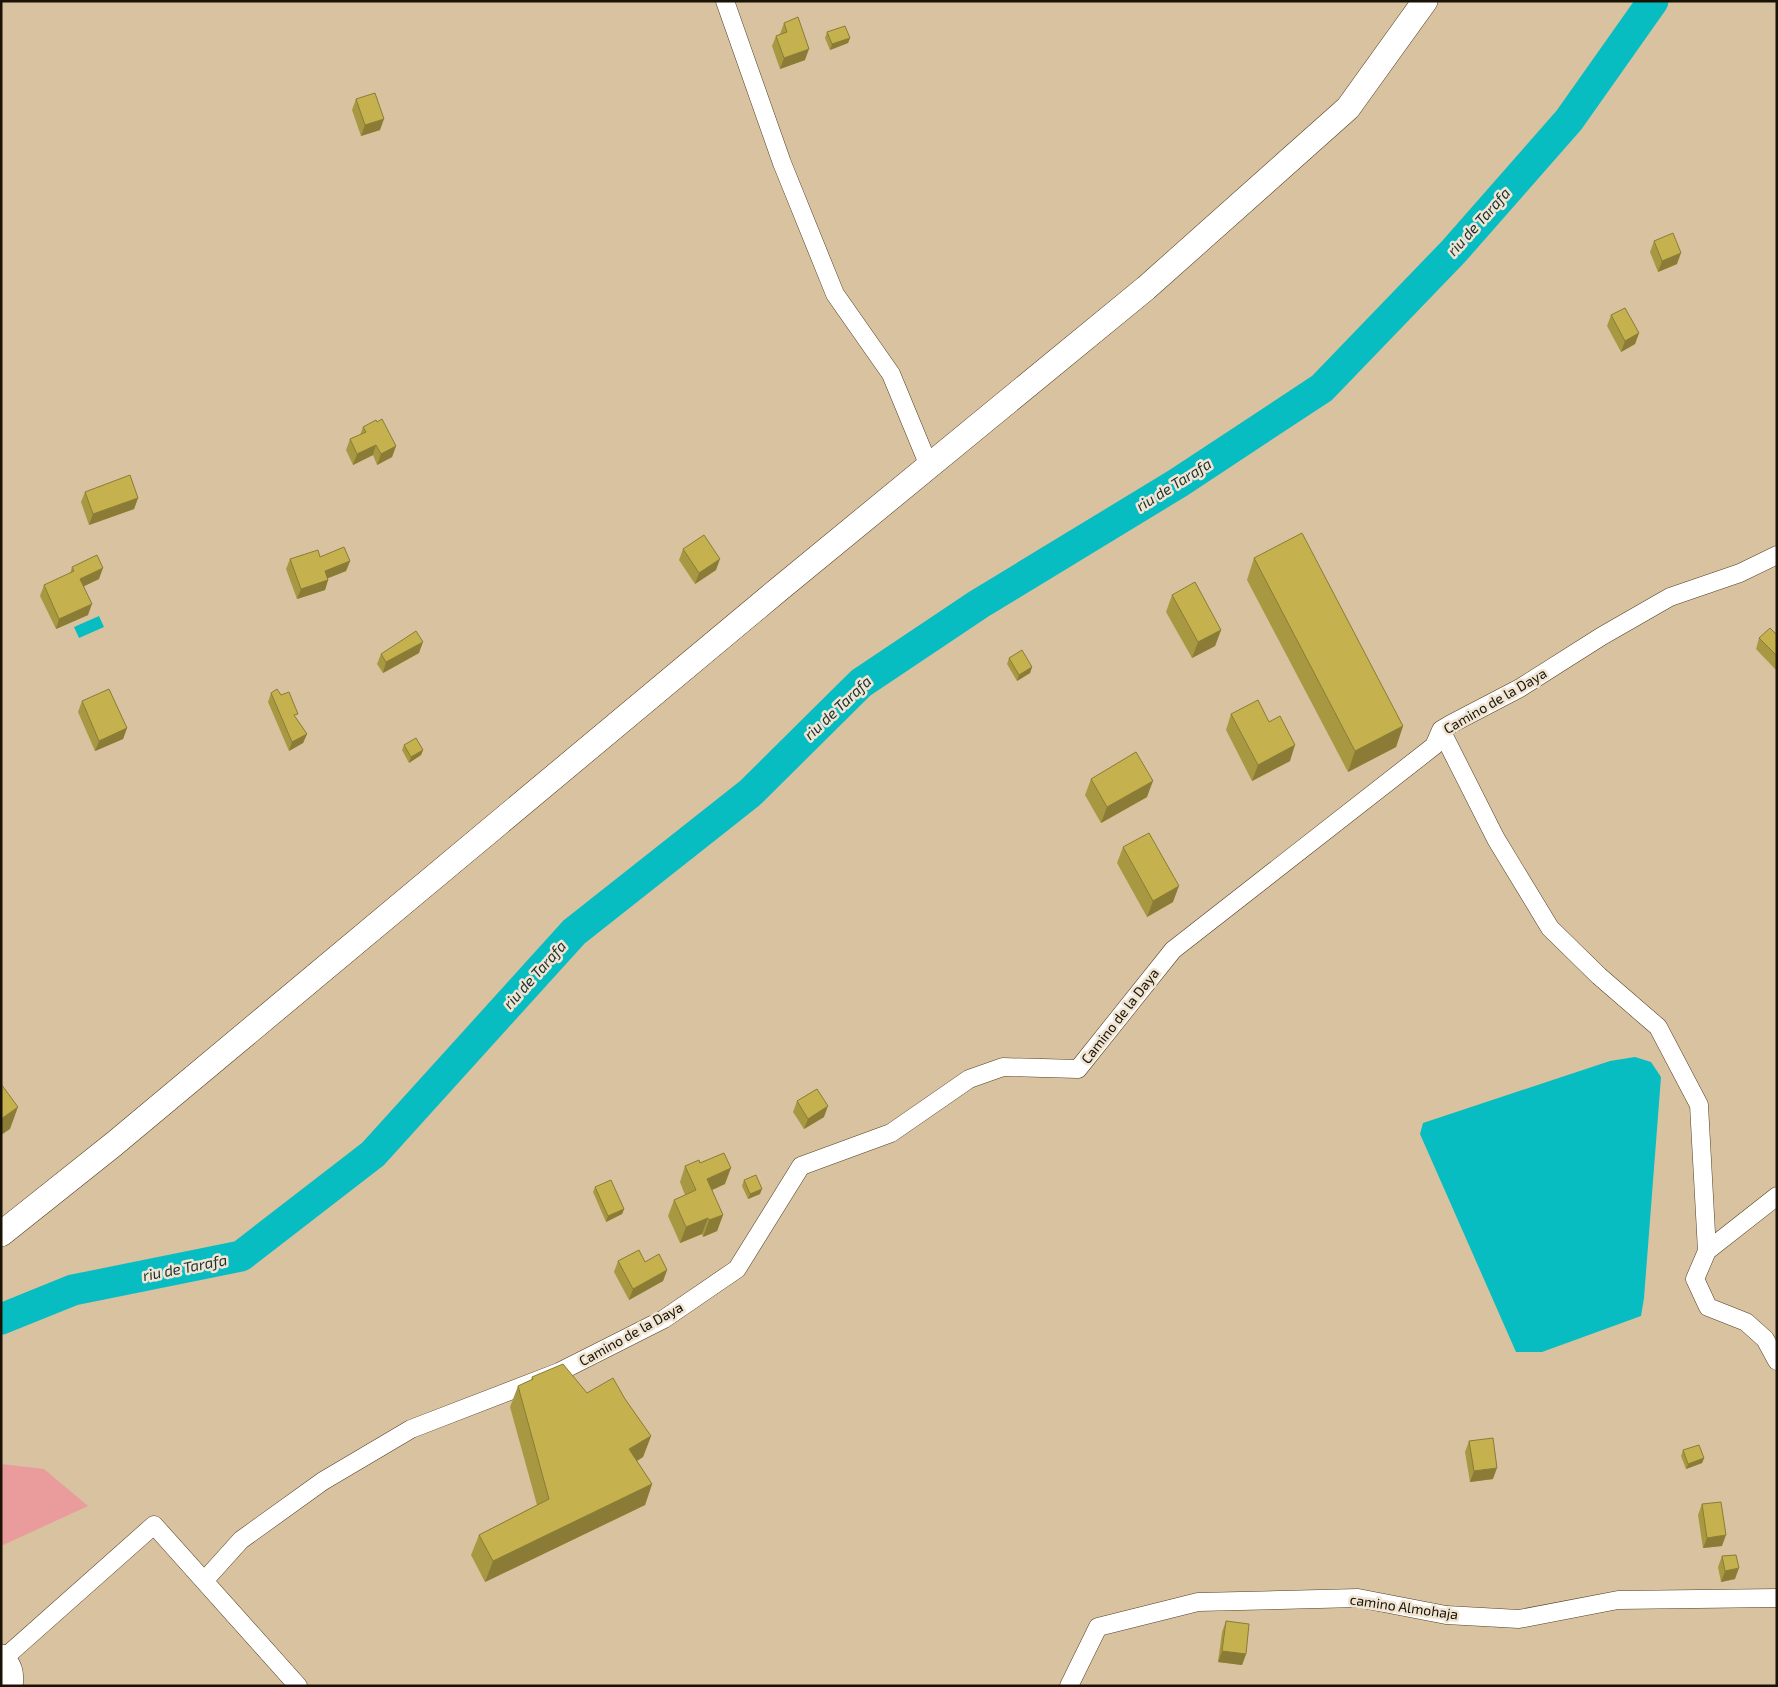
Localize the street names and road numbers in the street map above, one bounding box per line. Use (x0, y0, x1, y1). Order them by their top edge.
street label: Camino de la Daya (1440, 664, 1549, 737)
street label: Camino de la Daya (1077, 965, 1162, 1067)
street label: Camino de la Daya (576, 1298, 686, 1369)
street label: camino Almohaja (1349, 1590, 1459, 1623)

